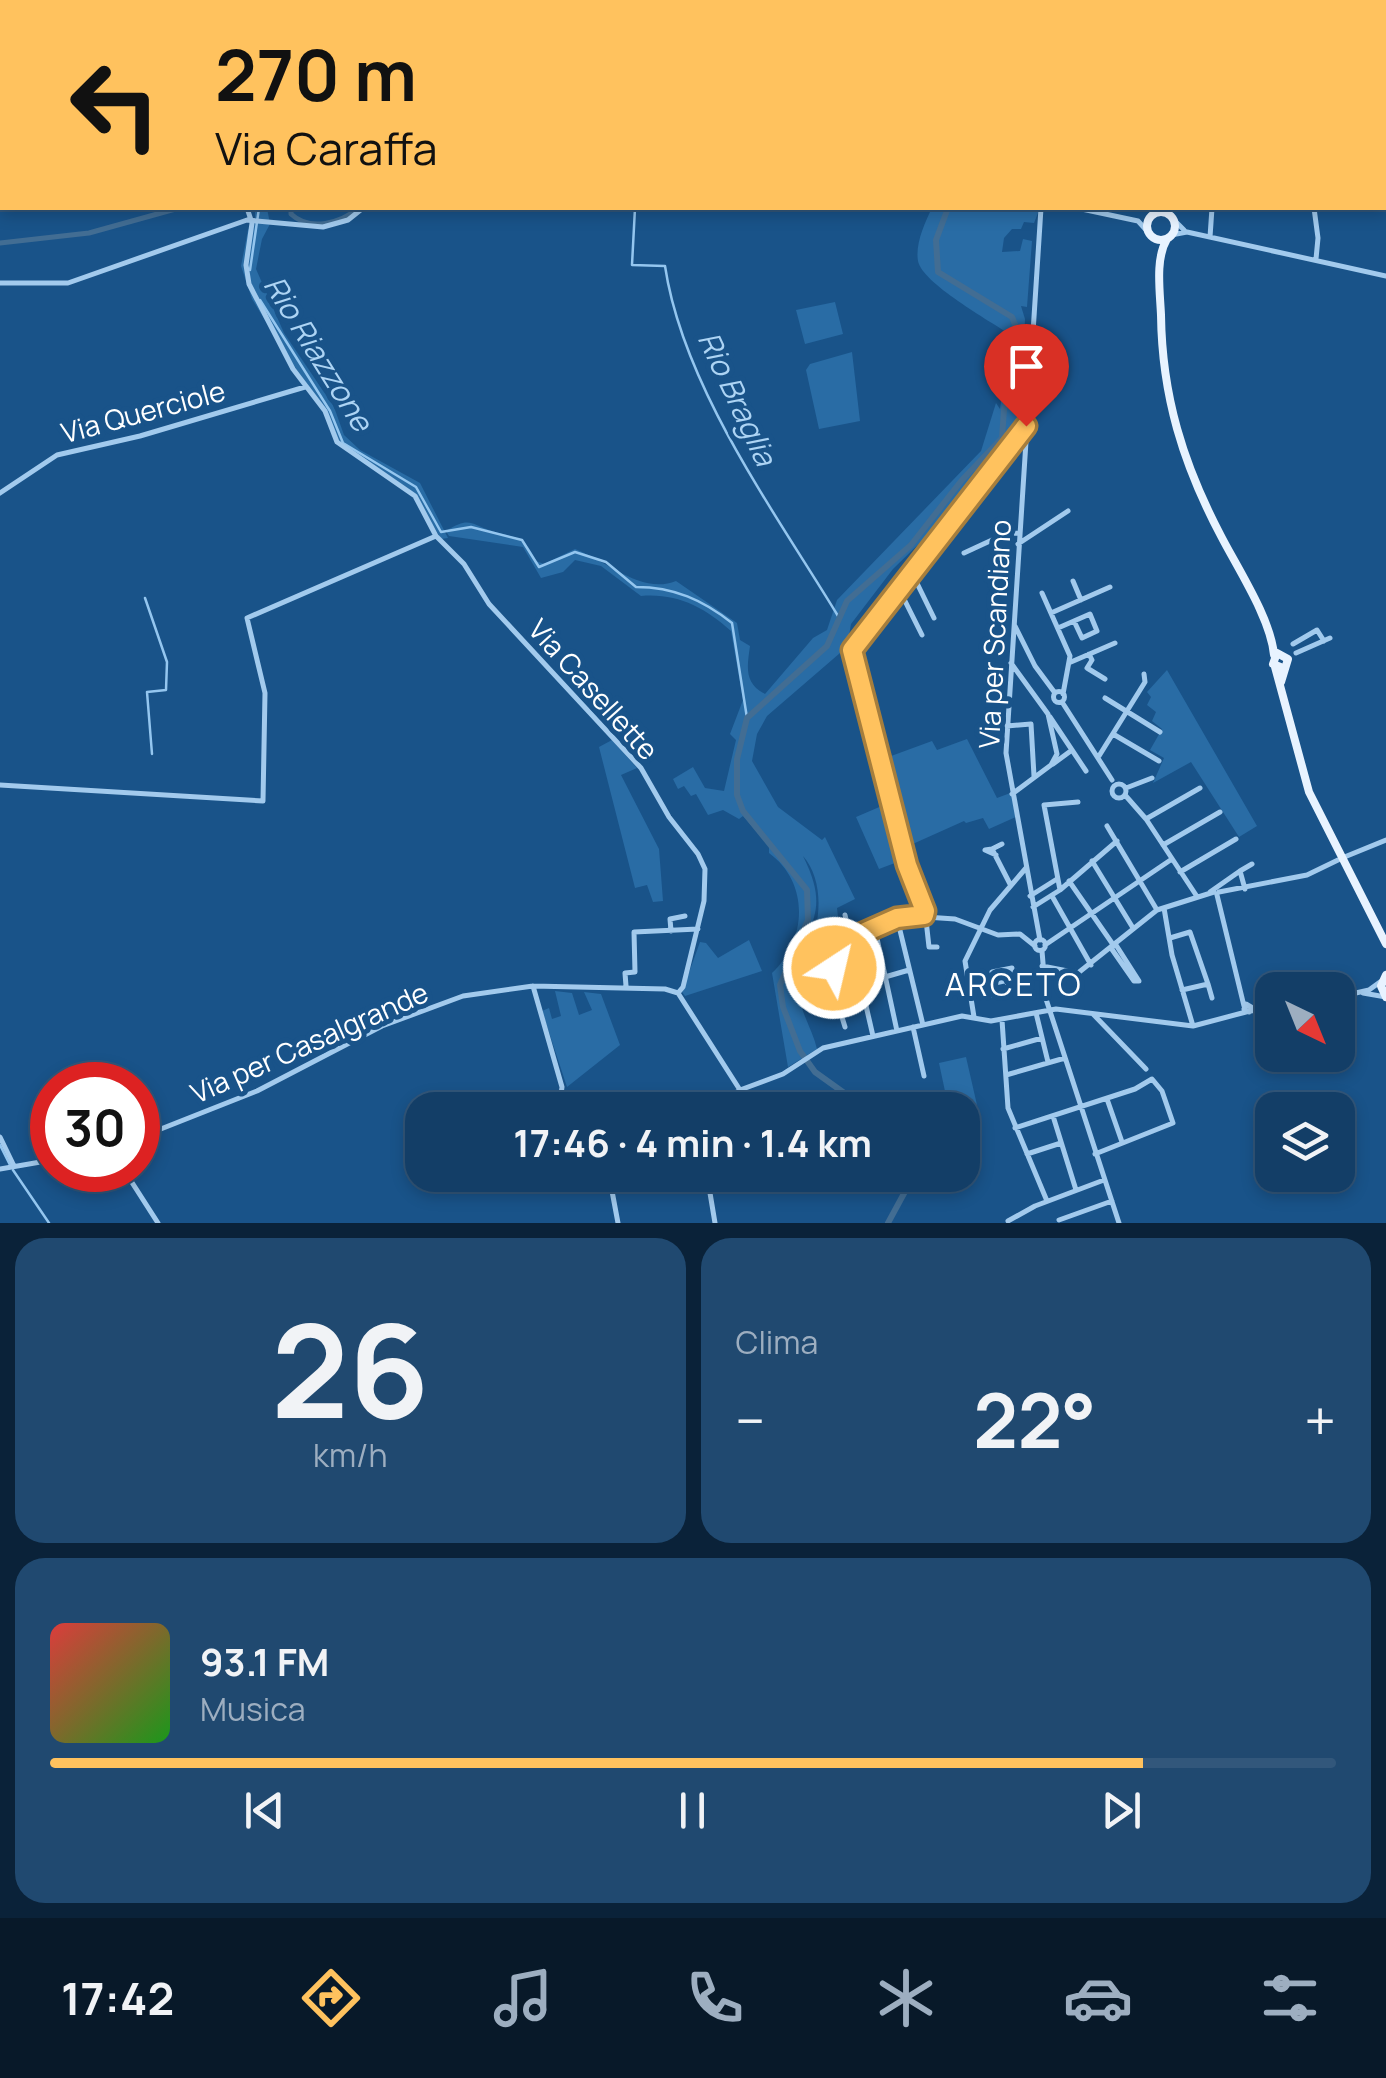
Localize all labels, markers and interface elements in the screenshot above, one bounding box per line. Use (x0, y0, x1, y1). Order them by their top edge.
text: 270 m (215, 26, 417, 122)
icon: left (50, 40, 180, 170)
text: Via Caraffa (215, 117, 437, 179)
water label: Rio Riazzone (255, 268, 384, 440)
water label: Rio Braglia (689, 324, 787, 473)
pin (984, 324, 1069, 427)
icon: arrive (999, 339, 1054, 394)
street label: Via Querciole (57, 371, 229, 451)
street label: Via per Scandiano (969, 519, 1019, 749)
street label: Via Casellette (521, 610, 667, 768)
position arrow (782, 916, 886, 1020)
district label: ARCETO (945, 962, 1083, 1006)
north arrow (1255, 972, 1355, 1072)
map controls (1255, 972, 1355, 1192)
street label: Via per Casalgrande (184, 973, 434, 1111)
speed limit sign: 30 (30, 1062, 160, 1192)
button: layers (1255, 1092, 1355, 1192)
text: 17:46 · 4 min · 1.4 km (513, 1116, 872, 1168)
text: 26 (271, 1279, 429, 1457)
text: Clima (736, 1320, 818, 1364)
text: 22° (973, 1368, 1096, 1471)
text: − (736, 1382, 765, 1458)
text: + (1304, 1382, 1336, 1458)
text: km/h (313, 1433, 387, 1477)
text: 93.1 FM (200, 1635, 329, 1687)
text: Musica (200, 1687, 306, 1731)
icon: previous (237, 1783, 292, 1838)
icon: pause (665, 1783, 720, 1838)
icon: next (1094, 1783, 1149, 1838)
icon: directions (296, 1963, 366, 2033)
icon: music (488, 1963, 558, 2033)
icon: phone (680, 1963, 750, 2033)
icon: climate (871, 1963, 941, 2033)
icon: car (1063, 1963, 1133, 2033)
icon: filters (1255, 1963, 1325, 2033)
text: 17:42 (61, 1967, 174, 2029)

